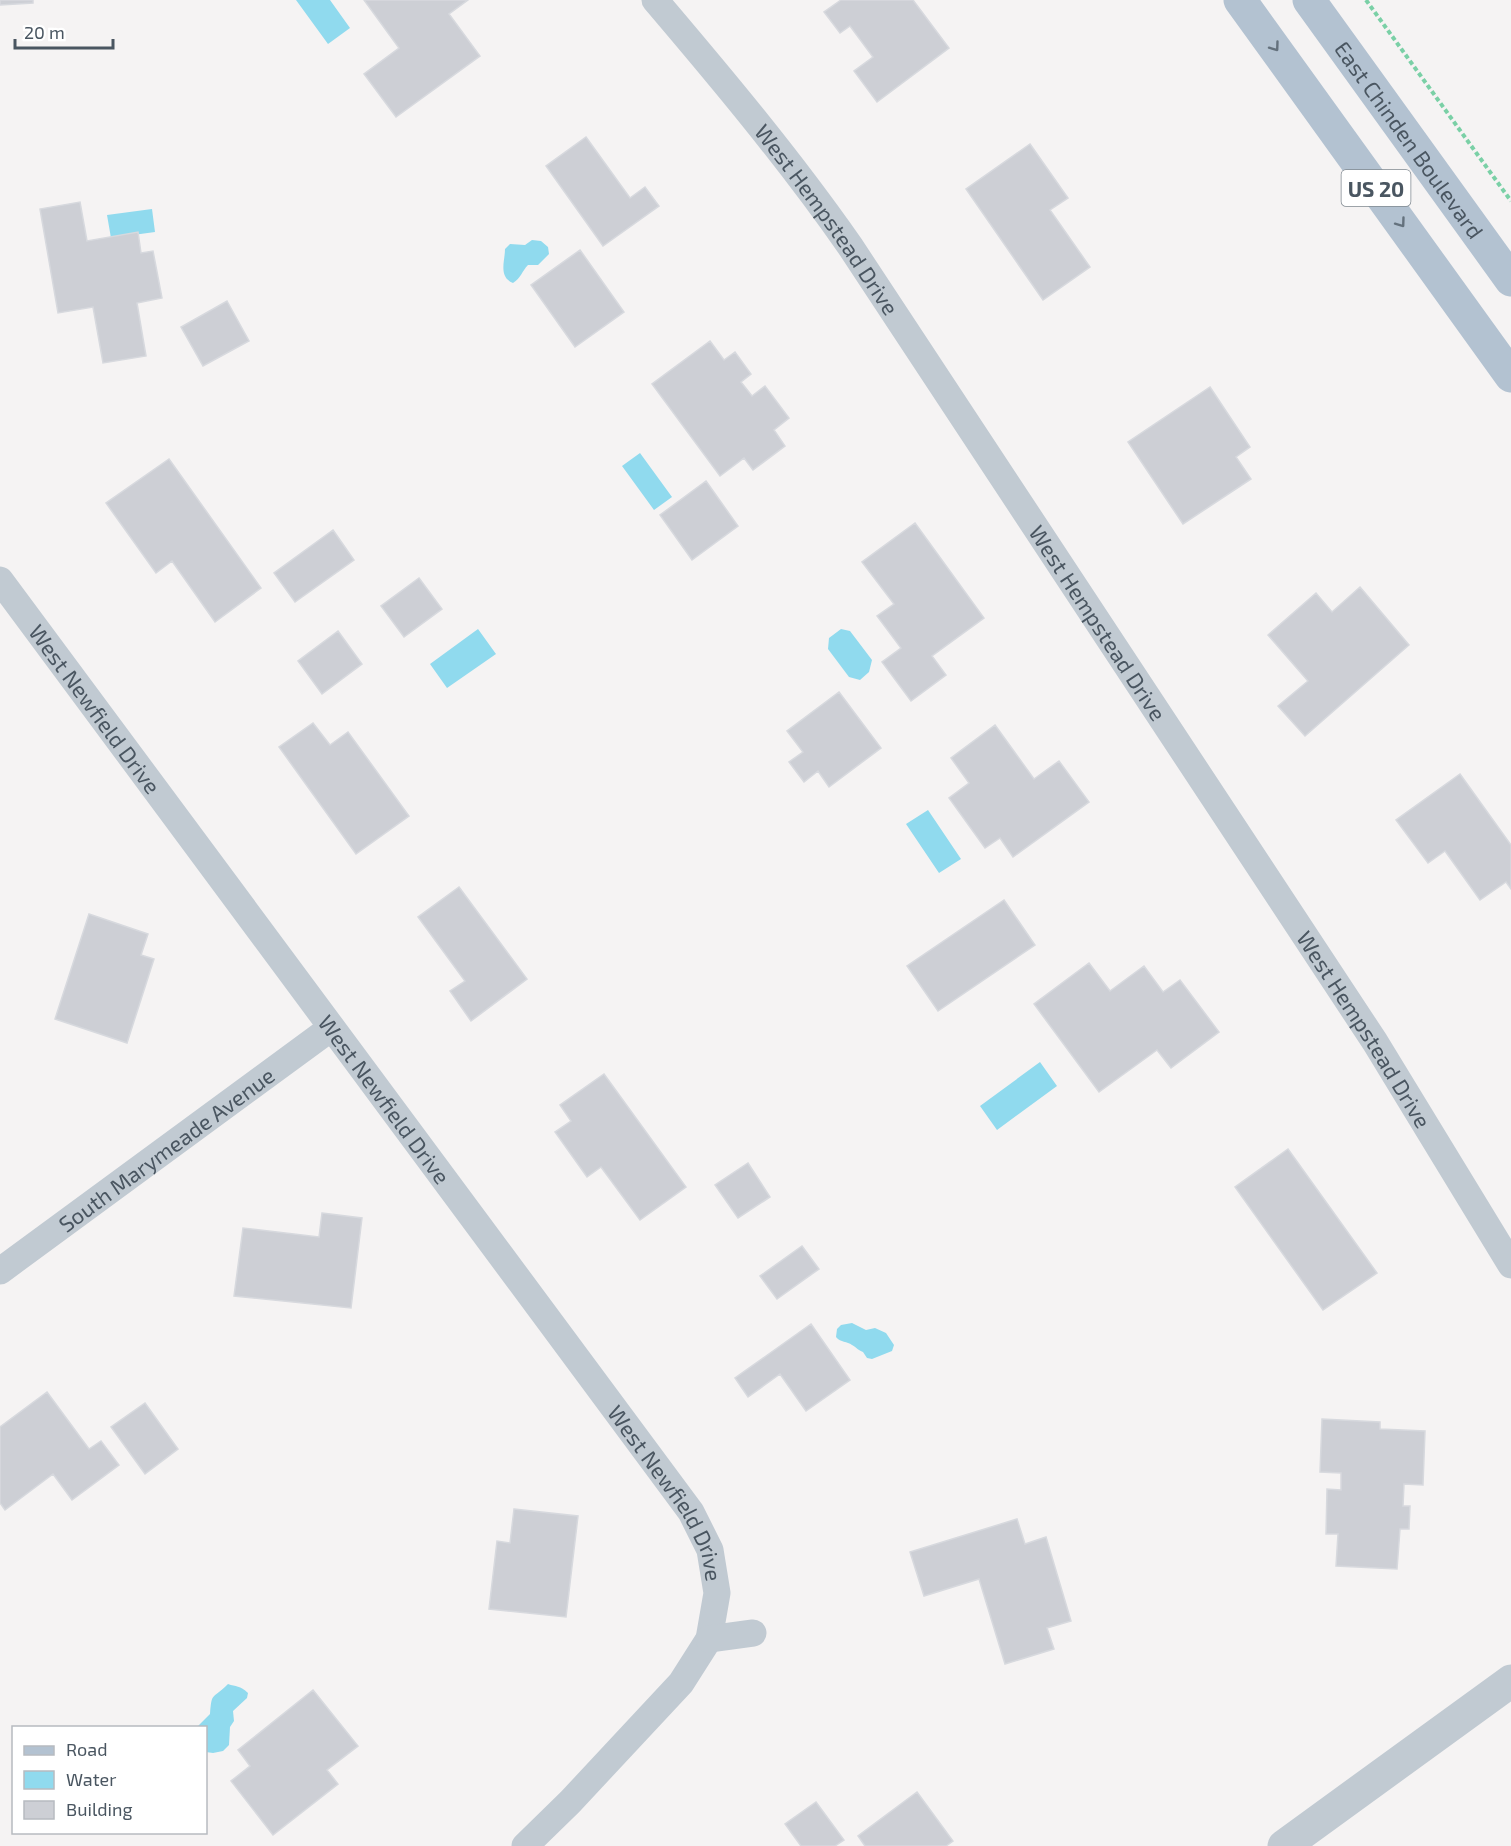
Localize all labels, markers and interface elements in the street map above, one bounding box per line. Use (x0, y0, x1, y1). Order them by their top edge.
scale bar (15, 12, 112, 50)
text: 20 m (24, 21, 65, 43)
street label: East Chinden Boulevard (1330, 36, 1489, 243)
one-way arrow (1267, 41, 1278, 52)
street label: West Hempstead Drive (750, 119, 905, 319)
road number: US 20 (1342, 170, 1410, 206)
one-way arrow (1394, 216, 1405, 227)
street label: West Hempstead Drive (1025, 520, 1172, 725)
street label: West Newfield Drive (24, 619, 166, 798)
street label: West Hempstead Drive (1292, 926, 1437, 1132)
street label: West Newfield Drive (314, 1009, 456, 1189)
street label: South Marymeade Avenue (53, 1061, 279, 1237)
street label: West Newfield Drive (603, 1400, 728, 1583)
legend (12, 1726, 207, 1834)
text: Road (66, 1738, 107, 1760)
text: Water (66, 1768, 116, 1790)
text: Building (66, 1798, 133, 1820)

